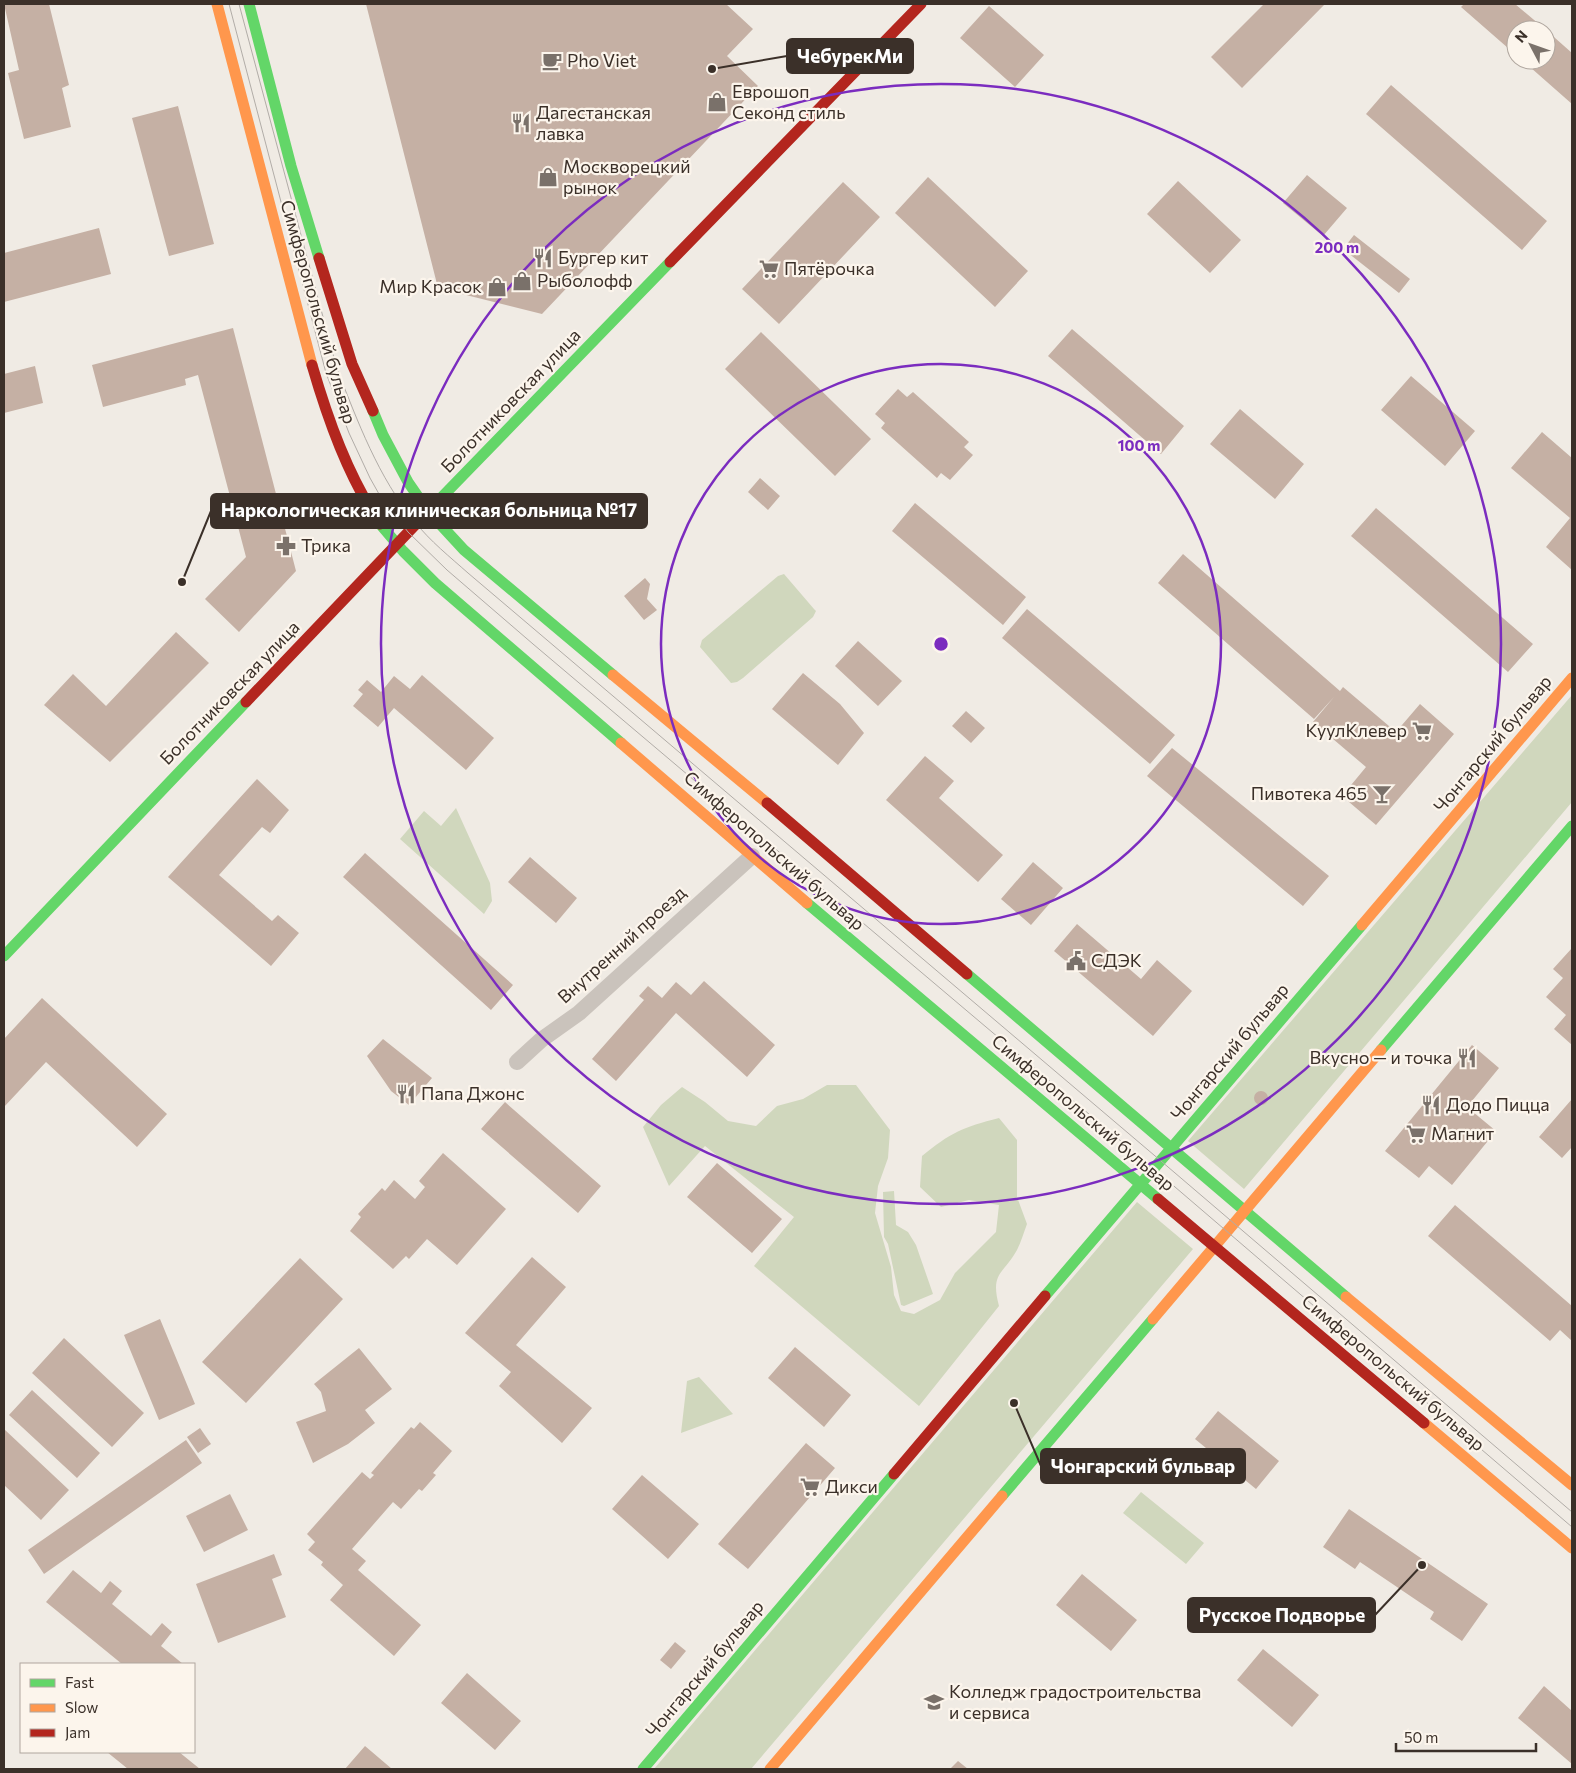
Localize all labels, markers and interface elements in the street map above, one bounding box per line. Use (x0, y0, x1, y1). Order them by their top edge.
north arrow (1506, 20, 1556, 70)
text: N (1511, 27, 1531, 46)
callout: ЧебурекМи (787, 39, 913, 73)
text: ЧебурекМи (797, 44, 903, 67)
place label: Pho Viet (567, 49, 637, 71)
cafe icon: Pho Viet (541, 50, 563, 72)
place label: Еврошоп Секонд стиль (732, 80, 845, 123)
shop icon: Еврошоп Секонд стиль (706, 91, 728, 113)
place label: Дагестанская лавка (536, 101, 651, 144)
restaurant icon: Дагестанская лавка (510, 112, 532, 134)
place label: Москворецкий рынок (563, 155, 691, 198)
shop icon: Москворецкий рынок (537, 166, 559, 188)
street label: Симферопольский бульвар (276, 197, 362, 426)
text: 200 m (1315, 238, 1359, 256)
place label: Бургер кит (558, 246, 649, 268)
restaurant icon: Бургер кит (532, 247, 554, 269)
place label: Пятёрочка (784, 257, 875, 279)
supermarket icon: Пятёрочка (758, 258, 780, 280)
place label: Рыболофф (537, 269, 632, 291)
shop icon: Рыболофф (511, 270, 533, 292)
place label: Мир Красок (379, 275, 482, 297)
shop icon: Мир Красок (486, 276, 508, 298)
street label: Болотниковская улица (436, 324, 585, 477)
text: 100 m (1118, 436, 1160, 454)
callout: Наркологическая клиническая больница №17 (211, 494, 647, 528)
text: Наркологическая клиническая больница №17 (221, 498, 637, 521)
place label: Трика (301, 534, 351, 556)
pharmacy icon: Трика (275, 535, 297, 557)
street label: Болотниковская улица (155, 616, 304, 769)
centre of rings (932, 635, 950, 653)
street label: Чонгарский бульвар (1429, 670, 1556, 816)
place label: КуулКлевер (1306, 719, 1407, 741)
supermarket icon: КуулКлевер (1411, 720, 1433, 742)
street label: Симферопольский бульвар (680, 766, 869, 935)
place label: Пивотека 465 (1251, 782, 1367, 804)
bar icon: Пивотека 465 (1371, 783, 1393, 805)
street label: Внутренний проезд (553, 881, 690, 1007)
place label: СДЭК (1091, 949, 1142, 971)
public building icon: СДЭК (1065, 950, 1087, 972)
street label: Чонгарский бульвар (1166, 978, 1293, 1124)
street label: Симферопольский бульвар (988, 1029, 1180, 1195)
place label: Вкусно — и точка (1309, 1046, 1452, 1068)
restaurant icon: Вкусно — и точка (1456, 1047, 1478, 1069)
place label: Папа Джонс (421, 1082, 525, 1104)
restaurant icon: Папа Джонс (395, 1083, 417, 1105)
place label: Додо Пицца (1446, 1093, 1550, 1115)
restaurant icon: Додо Пицца (1420, 1094, 1442, 1116)
place label: Магнит (1431, 1122, 1495, 1144)
supermarket icon: Магнит (1405, 1123, 1427, 1145)
street label: Симферопольский бульвар (1298, 1289, 1490, 1455)
callout: Чонгарский бульвар (1041, 1449, 1245, 1483)
text: Чонгарский бульвар (1051, 1454, 1235, 1477)
place label: Дикси (825, 1475, 878, 1497)
supermarket icon: Дикси (799, 1476, 821, 1498)
street label: Чонгарский бульвар (641, 1595, 768, 1741)
callout: Русское Подворье (1188, 1598, 1375, 1632)
text: Русское Подворье (1199, 1603, 1365, 1626)
legend (20, 1663, 195, 1753)
text: Fast (65, 1673, 94, 1691)
place label: Колледж градостроительства и сервиса (949, 1680, 1201, 1723)
school or university icon: Колледж градостроительства и сервиса (923, 1691, 945, 1713)
text: Slow (65, 1698, 98, 1716)
scale bar (1396, 1720, 1536, 1752)
text: Jam (65, 1723, 90, 1741)
text: 50 m (1404, 1728, 1438, 1746)

